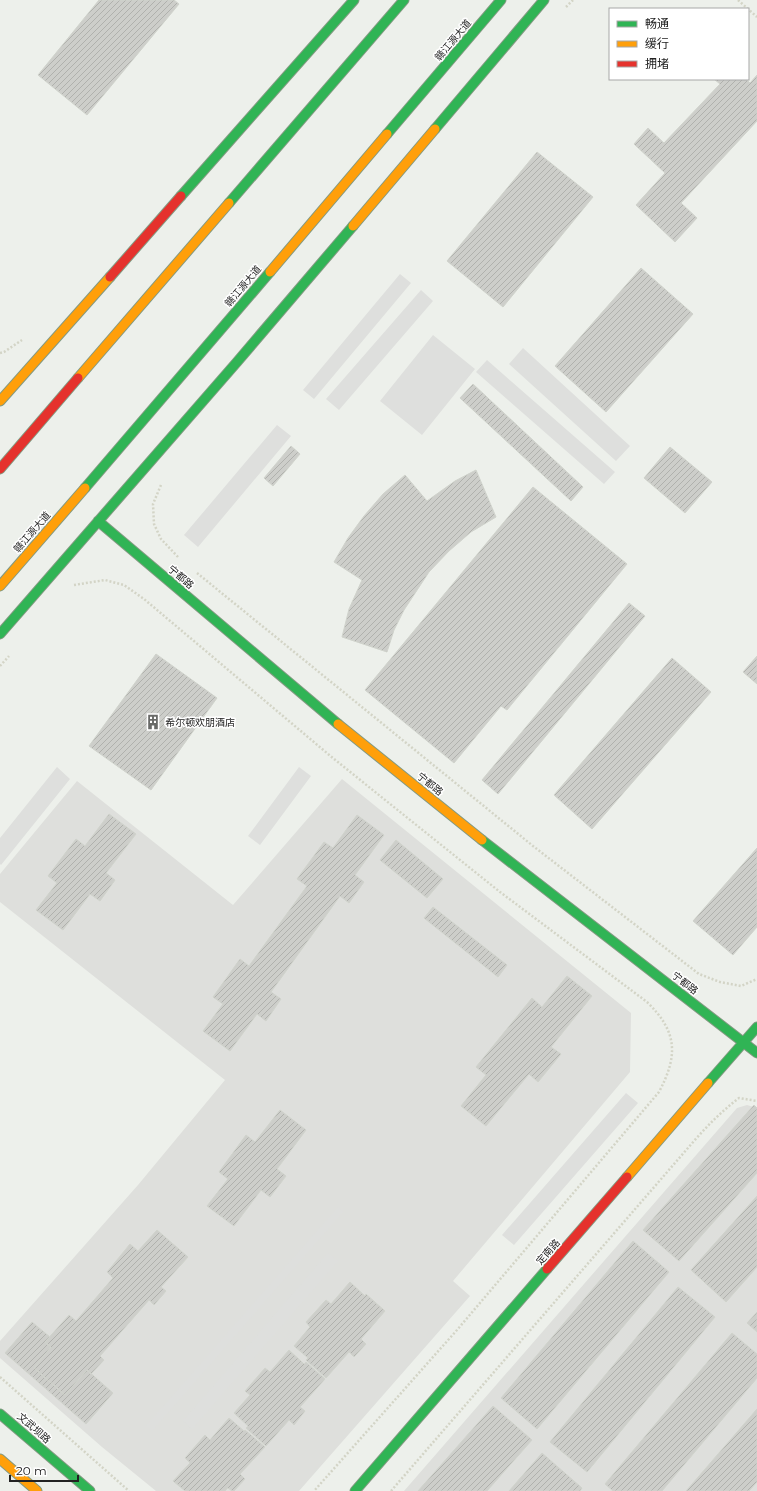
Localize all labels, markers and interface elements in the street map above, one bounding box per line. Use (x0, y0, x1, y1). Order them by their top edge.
legend (609, 8, 749, 80)
text: 畅通 (645, 16, 669, 31)
street label: 赣江源大道 (432, 17, 474, 63)
text: 缓行 (645, 36, 669, 51)
text: 拥堵 (645, 56, 669, 71)
street label: 赣江源大道 (222, 263, 264, 309)
street label: 赣江源大道 (11, 509, 53, 555)
street label: 宁都路 (165, 562, 197, 592)
building icon: 希尔顿欢朋酒店 (144, 713, 162, 731)
place label: 希尔顿欢朋酒店 (165, 716, 235, 729)
street label: 宁都路 (414, 770, 446, 798)
street label: 宁都路 (669, 969, 701, 997)
street label: 定南路 (533, 1236, 563, 1268)
street label: 文武坝路 (15, 1410, 53, 1446)
scale bar (10, 1457, 78, 1483)
text: 20 m (16, 1463, 47, 1478)

